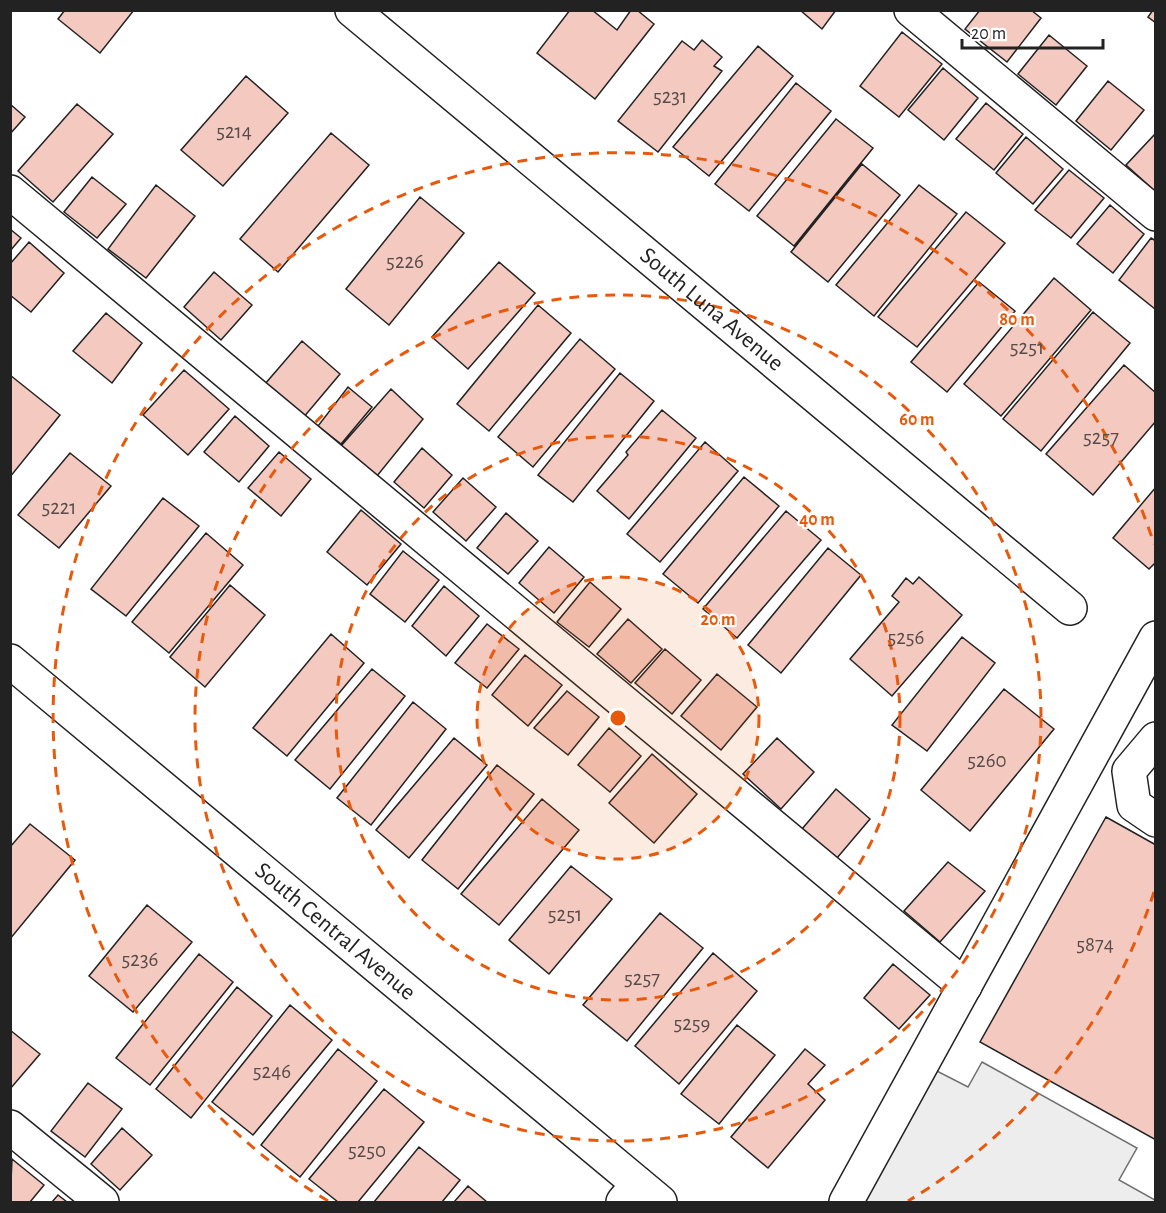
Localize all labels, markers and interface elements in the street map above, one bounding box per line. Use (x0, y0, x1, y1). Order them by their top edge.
scale bar (962, 12, 1103, 50)
text: 20 m (971, 25, 1006, 43)
house number: 5231 (653, 86, 687, 107)
house number: 5214 (216, 121, 252, 142)
street label: South Luna Avenue (635, 243, 788, 376)
house number: 5226 (386, 251, 424, 272)
text: 80 m (999, 311, 1035, 329)
house number: 5251 (1010, 337, 1044, 358)
text: 60 m (899, 411, 935, 429)
house number: 5257 (1083, 427, 1119, 448)
house number: 5221 (41, 497, 77, 518)
text: 40 m (799, 511, 835, 529)
text: 20 m (700, 611, 736, 629)
house number: 5256 (888, 627, 924, 648)
centre of rings (608, 708, 628, 728)
house number: 5260 (967, 750, 1007, 771)
street label: South Central Avenue (250, 858, 420, 1005)
house number: 5251 (548, 904, 582, 925)
house number: 5874 (1076, 934, 1114, 955)
house number: 5236 (122, 949, 158, 970)
house number: 5257 (624, 968, 660, 989)
house number: 5259 (674, 1013, 710, 1034)
house number: 5246 (253, 1061, 291, 1082)
house number: 5250 (348, 1140, 386, 1161)

